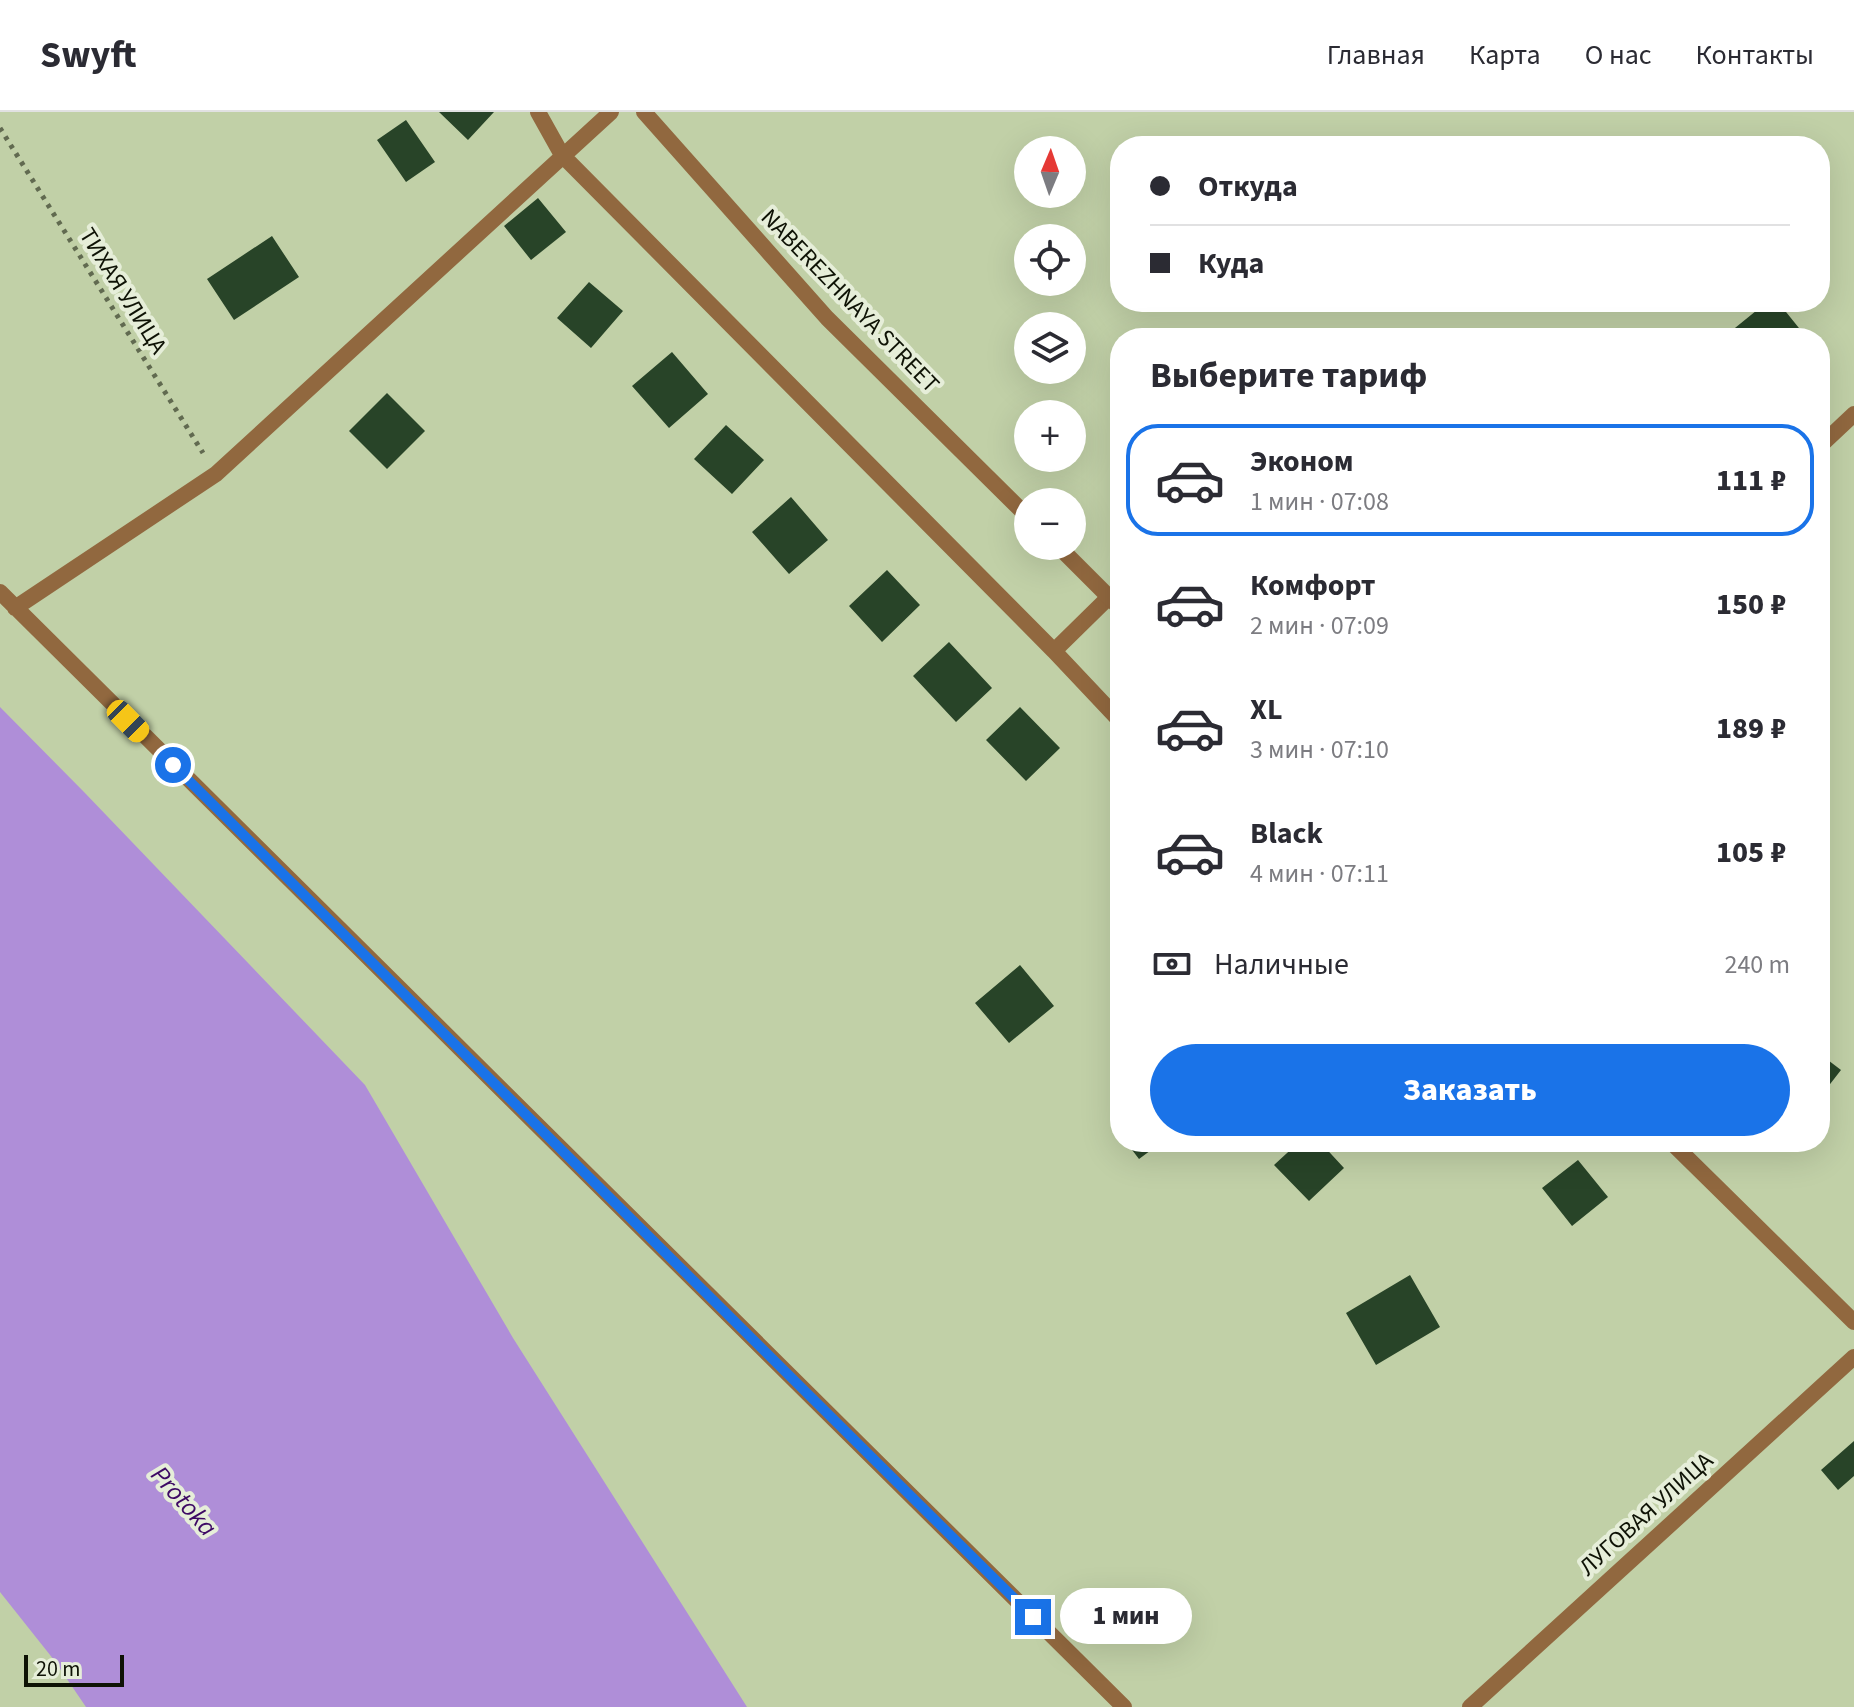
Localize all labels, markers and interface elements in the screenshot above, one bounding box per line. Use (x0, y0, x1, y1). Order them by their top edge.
text: Swyft (40, 28, 137, 82)
text: Главная (1327, 35, 1425, 75)
text: Карта (1469, 35, 1541, 75)
text: О нас (1585, 35, 1652, 75)
text: Контакты (1696, 35, 1814, 75)
north arrow (1014, 136, 1086, 208)
map controls (1014, 136, 1086, 560)
text: Откуда (1198, 165, 1298, 208)
street label: NABEREZHNAYA STREET (753, 201, 948, 401)
street label: ТИХАЯ УЛИЦА (70, 221, 176, 361)
button: locate (1014, 224, 1086, 296)
text: Куда (1198, 242, 1264, 285)
button: layers (1014, 312, 1086, 384)
text: Выберите тариф (1150, 350, 1427, 401)
button: + (1014, 400, 1086, 472)
text: Эконом (1250, 440, 1354, 483)
icon: car (1154, 444, 1226, 516)
text: 111 ₽ (1716, 459, 1786, 502)
text: 1 мин · 07:08 (1250, 483, 1389, 520)
button: − (1014, 488, 1086, 560)
text: Комфорт (1250, 564, 1376, 607)
icon: car (1154, 568, 1226, 640)
text: 150 ₽ (1716, 583, 1786, 626)
text: 2 мин · 07:09 (1250, 607, 1389, 644)
text: XL (1250, 688, 1283, 731)
icon: car (1154, 692, 1226, 764)
car (103, 696, 153, 746)
text: 189 ₽ (1716, 707, 1786, 750)
text: 3 мин · 07:10 (1250, 731, 1389, 768)
route start (155, 747, 191, 783)
text: Black (1250, 812, 1323, 855)
icon: car (1154, 816, 1226, 888)
text: 105 ₽ (1716, 831, 1786, 874)
text: 4 мин · 07:11 (1250, 855, 1389, 892)
icon: cash (1150, 942, 1194, 986)
text: Наличные (1214, 943, 1349, 986)
text: 240 m (1724, 946, 1790, 983)
button: Заказать (1150, 1044, 1790, 1136)
street label: ЛУГОВАЯ УЛИЦА (1571, 1444, 1721, 1584)
water label: Protoka (142, 1458, 226, 1545)
callout: 1 мин (1061, 1589, 1193, 1645)
text: 1 мин (1093, 1597, 1159, 1634)
route end (1015, 1599, 1051, 1635)
scale bar (24, 1651, 124, 1687)
text: 20 m (36, 1653, 81, 1685)

